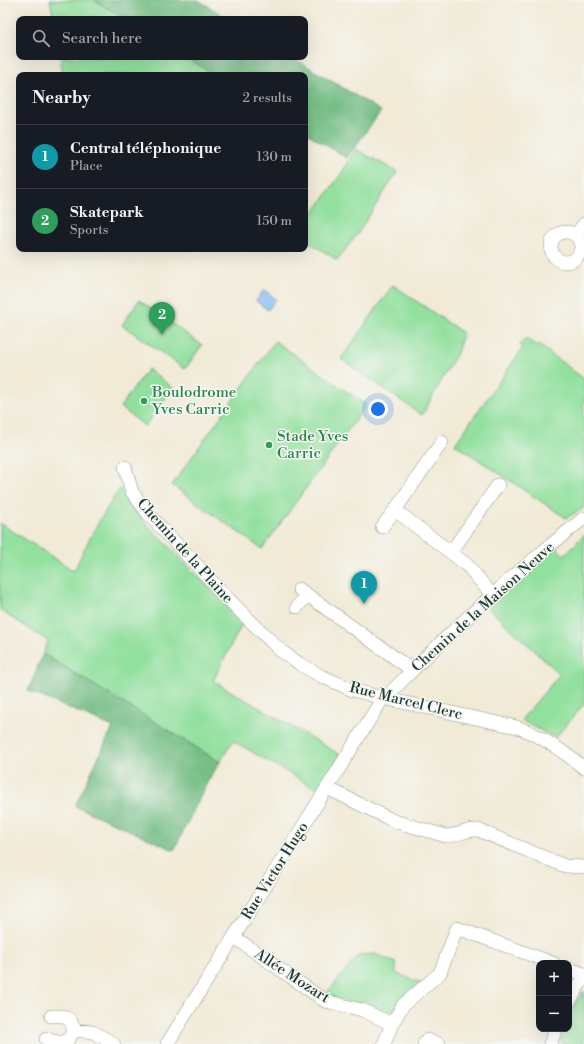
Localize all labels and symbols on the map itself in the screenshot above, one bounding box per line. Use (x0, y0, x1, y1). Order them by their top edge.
pin: 2 (149, 302, 175, 335)
place label: Boulodrome Yves Carric (151, 383, 236, 419)
marker: Boulodrome Yves Carric (139, 396, 149, 406)
your location (368, 399, 388, 419)
place label: Stade Yves Carric (277, 427, 348, 463)
marker: Stade Yves Carric (264, 440, 274, 450)
street label: Chemin de la Plaine (133, 494, 237, 608)
street label: Chemin de la Maison Neuve (408, 538, 558, 676)
pin: 1 (351, 571, 377, 604)
street label: Rue Marcel Clerc (348, 678, 464, 724)
street label: Rue Victor Hugo (237, 819, 313, 923)
street label: Allée Mozart (250, 944, 334, 1008)

